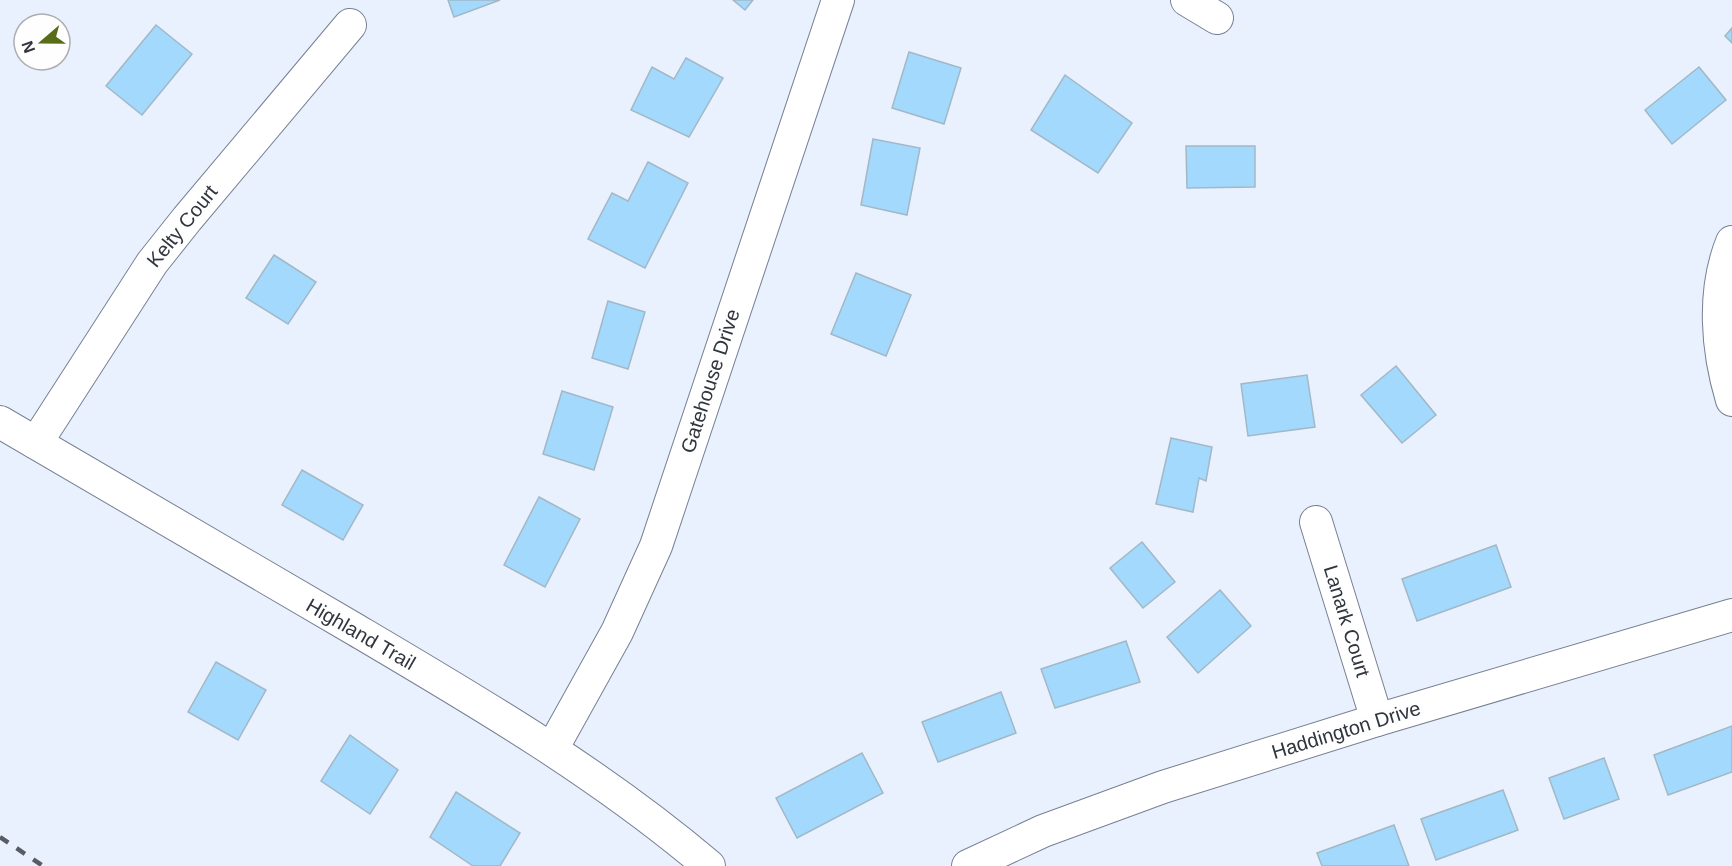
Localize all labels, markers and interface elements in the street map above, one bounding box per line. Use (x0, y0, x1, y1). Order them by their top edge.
north arrow (12, 12, 72, 72)
text: N (18, 39, 38, 55)
street label: Kelty Court (142, 180, 222, 271)
street label: Gatehouse Drive (676, 306, 744, 456)
street label: Lanark Court (1320, 562, 1375, 680)
street label: Highland Trail (303, 594, 419, 674)
street label: Haddington Drive (1269, 697, 1423, 763)

